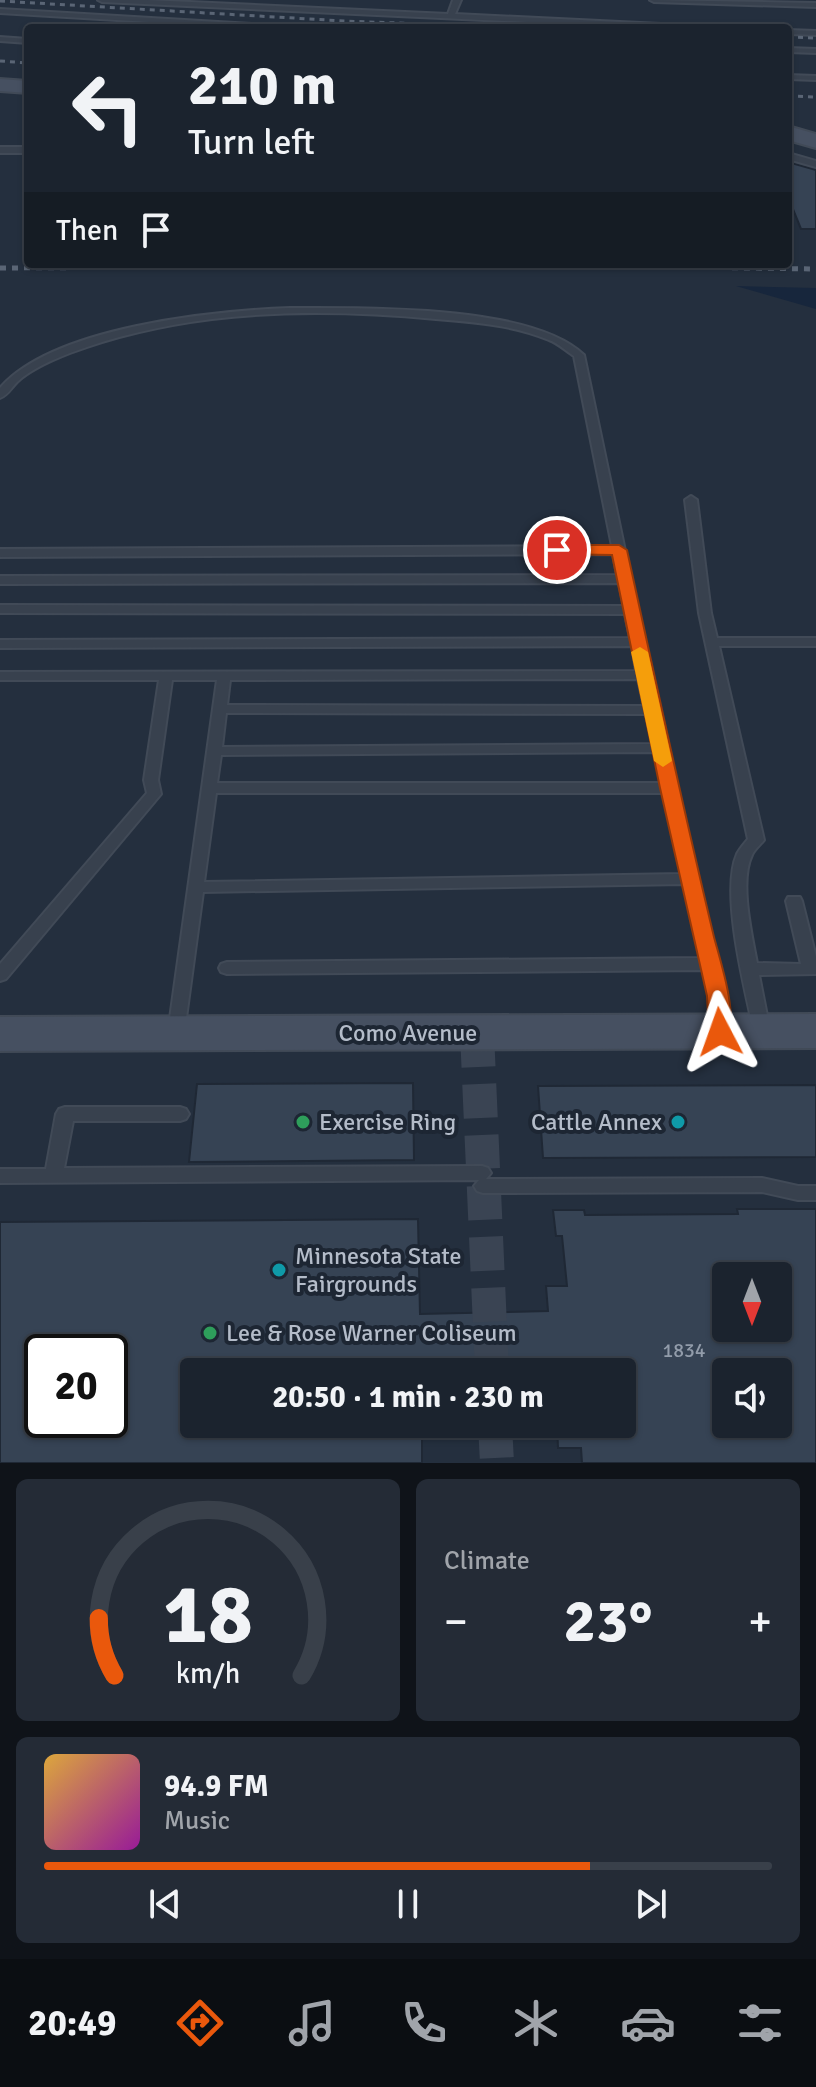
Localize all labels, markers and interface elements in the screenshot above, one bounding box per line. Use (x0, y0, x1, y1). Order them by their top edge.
text: 210 m (188, 51, 336, 120)
icon: left (56, 56, 160, 160)
text: Turn left (188, 120, 315, 165)
icon: arrive (134, 208, 178, 252)
text: Then (56, 212, 118, 249)
pin (523, 516, 591, 584)
icon: arrive (535, 528, 579, 572)
position arrow (678, 990, 762, 1074)
street label: Como Avenue (339, 1018, 477, 1048)
place label: Exercise Ring (319, 1107, 456, 1137)
place label: Cattle Annex (531, 1107, 662, 1137)
marker: Exercise Ring (294, 1113, 312, 1131)
marker: Cattle Annex (669, 1113, 687, 1131)
place label: Minnesota State Fairgrounds (295, 1241, 462, 1299)
marker: Minnesota State Fairgrounds (270, 1261, 288, 1279)
north arrow (712, 1262, 792, 1342)
map controls (712, 1262, 792, 1438)
place label: Lee & Rose Warner Coliseum (226, 1318, 517, 1348)
marker: Lee & Rose Warner Coliseum (201, 1324, 219, 1342)
speed limit sign: 20 (24, 1334, 128, 1438)
house number: 1834 (662, 1338, 706, 1363)
button: sound (712, 1358, 792, 1438)
text: 20:50 · 1 min · 230 m (272, 1379, 544, 1416)
text: Climate (444, 1545, 530, 1577)
text: 18 (163, 1564, 253, 1666)
text: 23° (564, 1585, 652, 1659)
text: − (444, 1595, 468, 1649)
text: + (748, 1595, 772, 1649)
text: km/h (176, 1656, 240, 1691)
text: 94.9 FM (164, 1768, 269, 1805)
text: Music (164, 1805, 230, 1837)
icon: previous (143, 1882, 187, 1926)
icon: pause (386, 1882, 430, 1926)
icon: next (629, 1882, 673, 1926)
icon: directions (172, 1995, 228, 2051)
icon: music (284, 1995, 340, 2051)
icon: phone (396, 1995, 452, 2051)
icon: climate (508, 1995, 564, 2051)
icon: car (620, 1995, 676, 2051)
icon: filters (732, 1995, 788, 2051)
text: 20:49 (28, 2001, 116, 2046)

